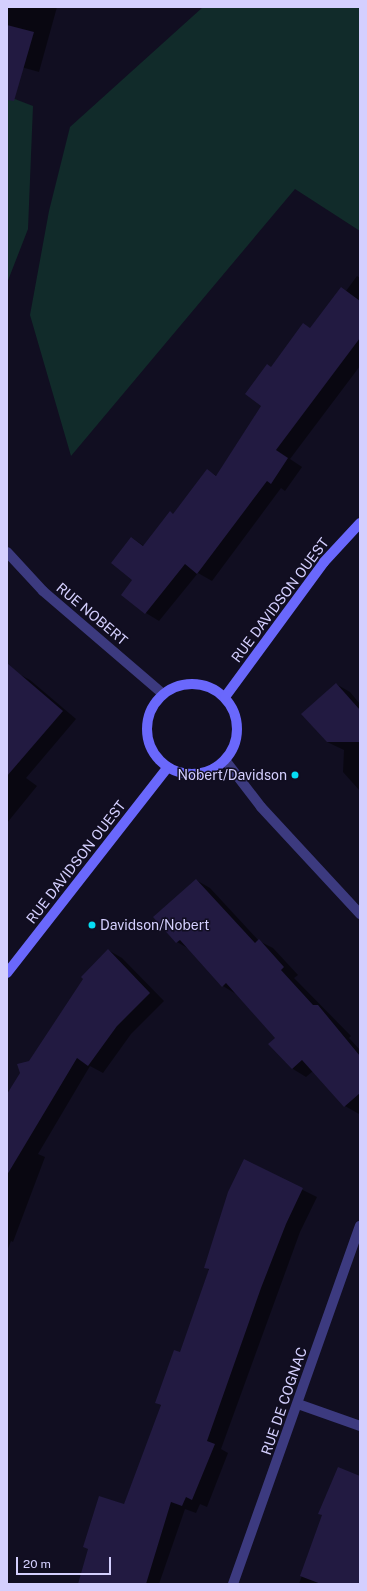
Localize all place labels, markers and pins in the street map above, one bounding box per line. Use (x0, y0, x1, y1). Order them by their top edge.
place label: Nobert/Davidson (178, 767, 287, 783)
marker: Nobert/Davidson (290, 770, 300, 780)
place label: Davidson/Nobert (100, 917, 209, 933)
marker: Davidson/Nobert (87, 920, 97, 930)

